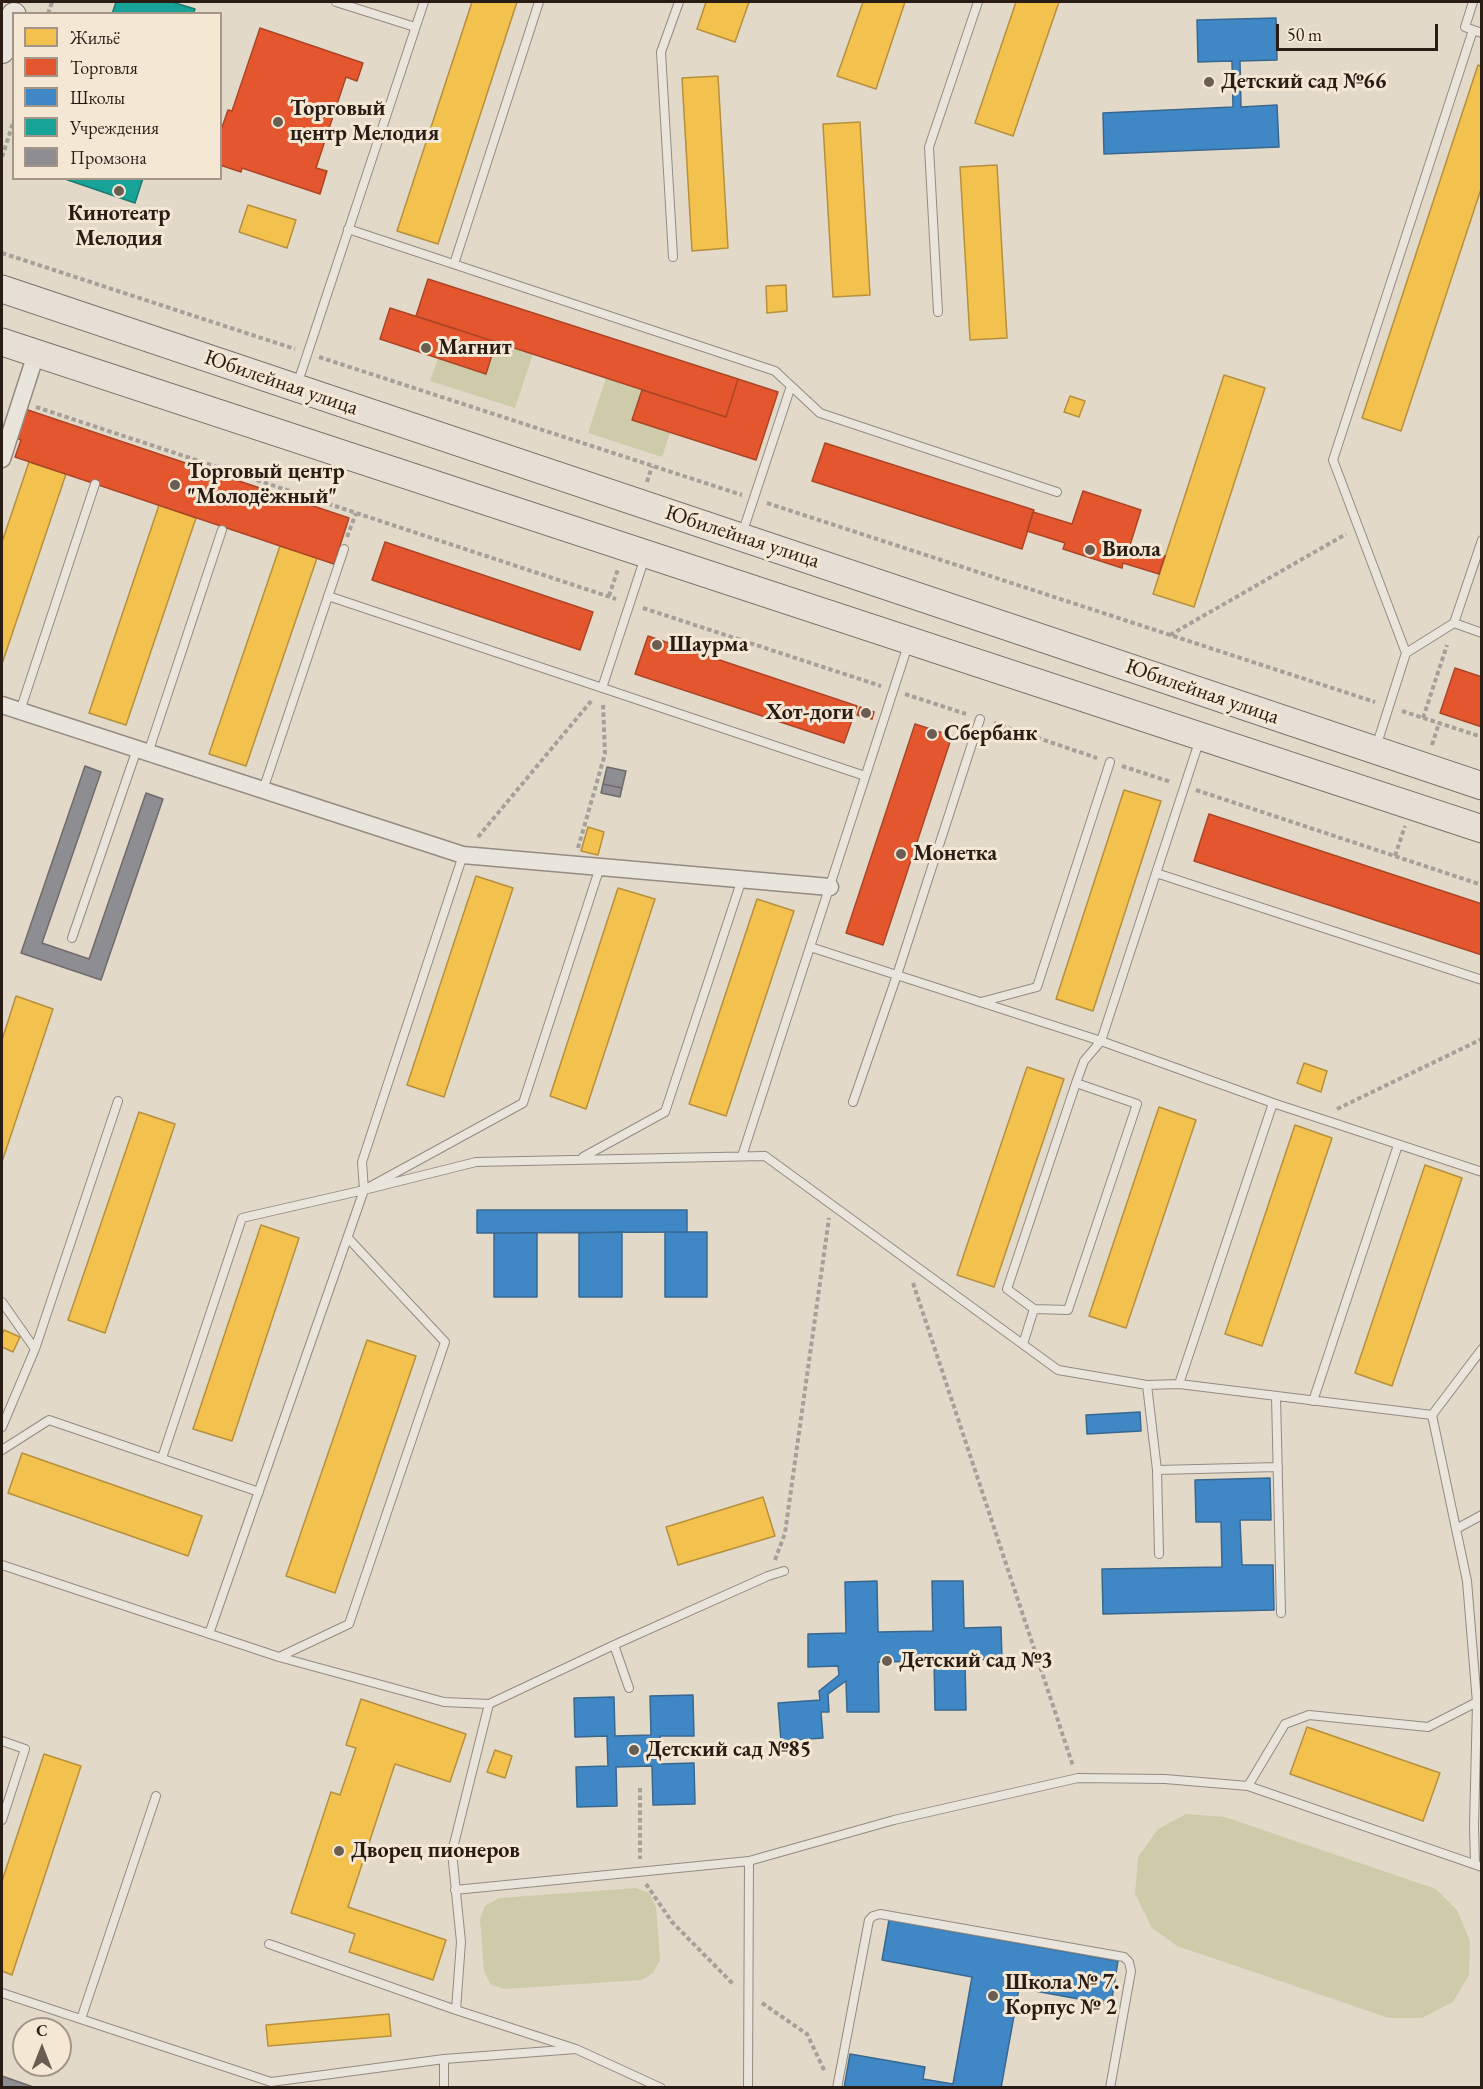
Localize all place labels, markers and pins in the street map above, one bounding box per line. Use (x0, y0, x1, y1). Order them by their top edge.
place label: Детский сад №66 (1221, 69, 1386, 95)
marker: Детский сад №66 (1202, 75, 1216, 89)
place label: Торговый центр Мелодия (290, 96, 439, 148)
marker: Торговый центр Мелодия (271, 115, 285, 129)
marker: Кинотеатр Мелодия (112, 184, 126, 198)
place label: Кинотеатр Мелодия (68, 201, 170, 252)
place label: Магнит (438, 335, 512, 361)
marker: Магнит (419, 341, 433, 355)
place label: Торговый центр "Молодёжный" (187, 459, 345, 511)
marker: Торговый центр "Молодёжный" (168, 478, 182, 492)
place label: Виола (1102, 537, 1161, 563)
marker: Виола (1083, 543, 1097, 557)
place label: Шаурма (669, 632, 748, 658)
marker: Шаурма (650, 638, 664, 652)
place label: Хот-доги (766, 700, 854, 726)
marker: Хот-доги (859, 706, 873, 720)
place label: Сбербанк (944, 721, 1037, 747)
marker: Сбербанк (925, 727, 939, 741)
place label: Монетка (913, 841, 997, 867)
marker: Монетка (894, 847, 908, 861)
place label: Детский сад №3 (899, 1648, 1053, 1674)
marker: Детский сад №3 (880, 1654, 894, 1668)
place label: Детский сад №85 (646, 1737, 811, 1763)
marker: Детский сад №85 (627, 1743, 641, 1757)
place label: Дворец пионеров (351, 1838, 520, 1864)
marker: Дворец пионеров (332, 1844, 346, 1858)
place label: Школа № 7. Корпус № 2 (1005, 1970, 1119, 2022)
marker: Школа № 7. Корпус № 2 (986, 1989, 1000, 2003)

